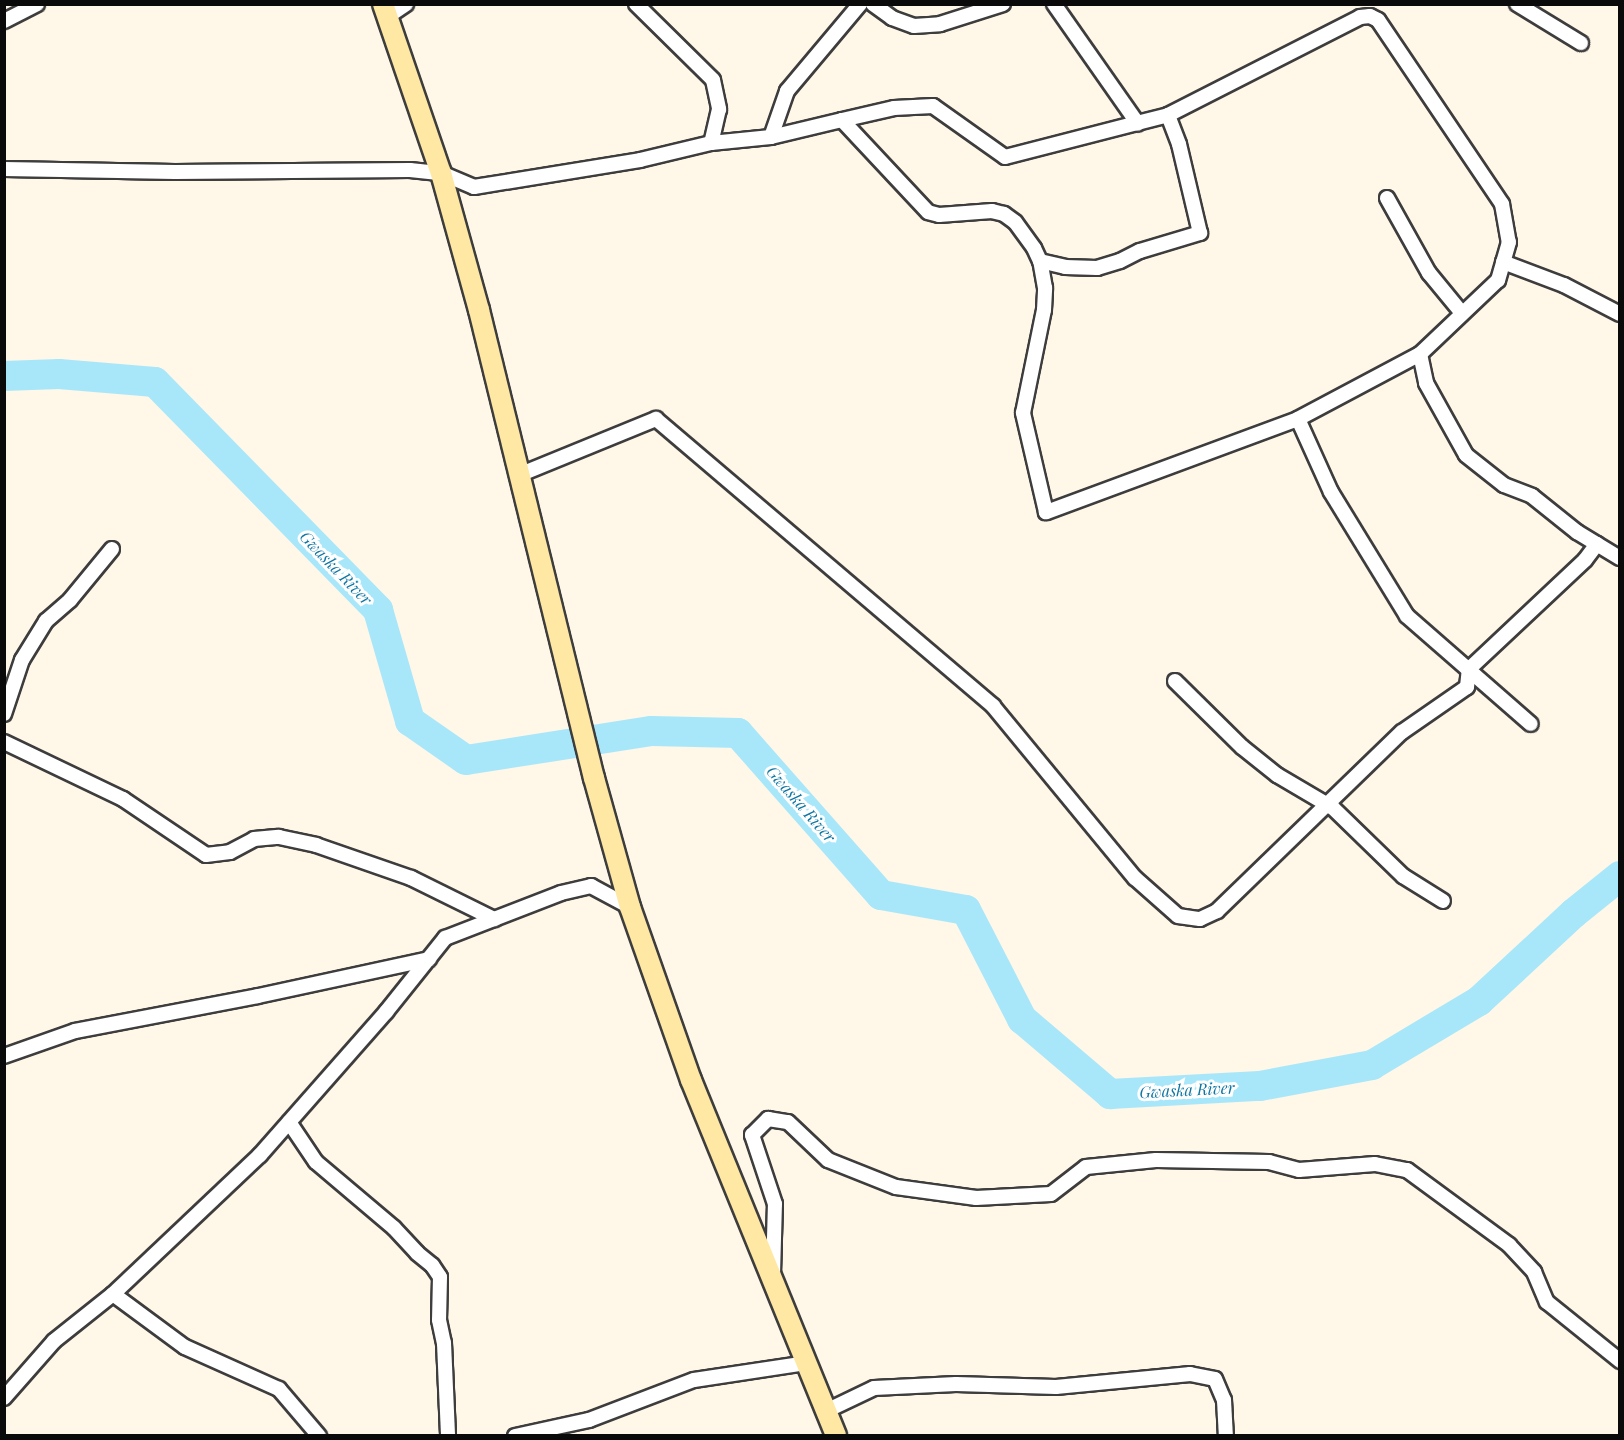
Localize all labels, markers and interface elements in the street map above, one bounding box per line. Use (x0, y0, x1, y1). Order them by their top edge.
water label: Gwaska River (296, 527, 376, 609)
water label: Gwaska River (763, 762, 839, 846)
water label: Gwaska River (1139, 1078, 1235, 1102)

